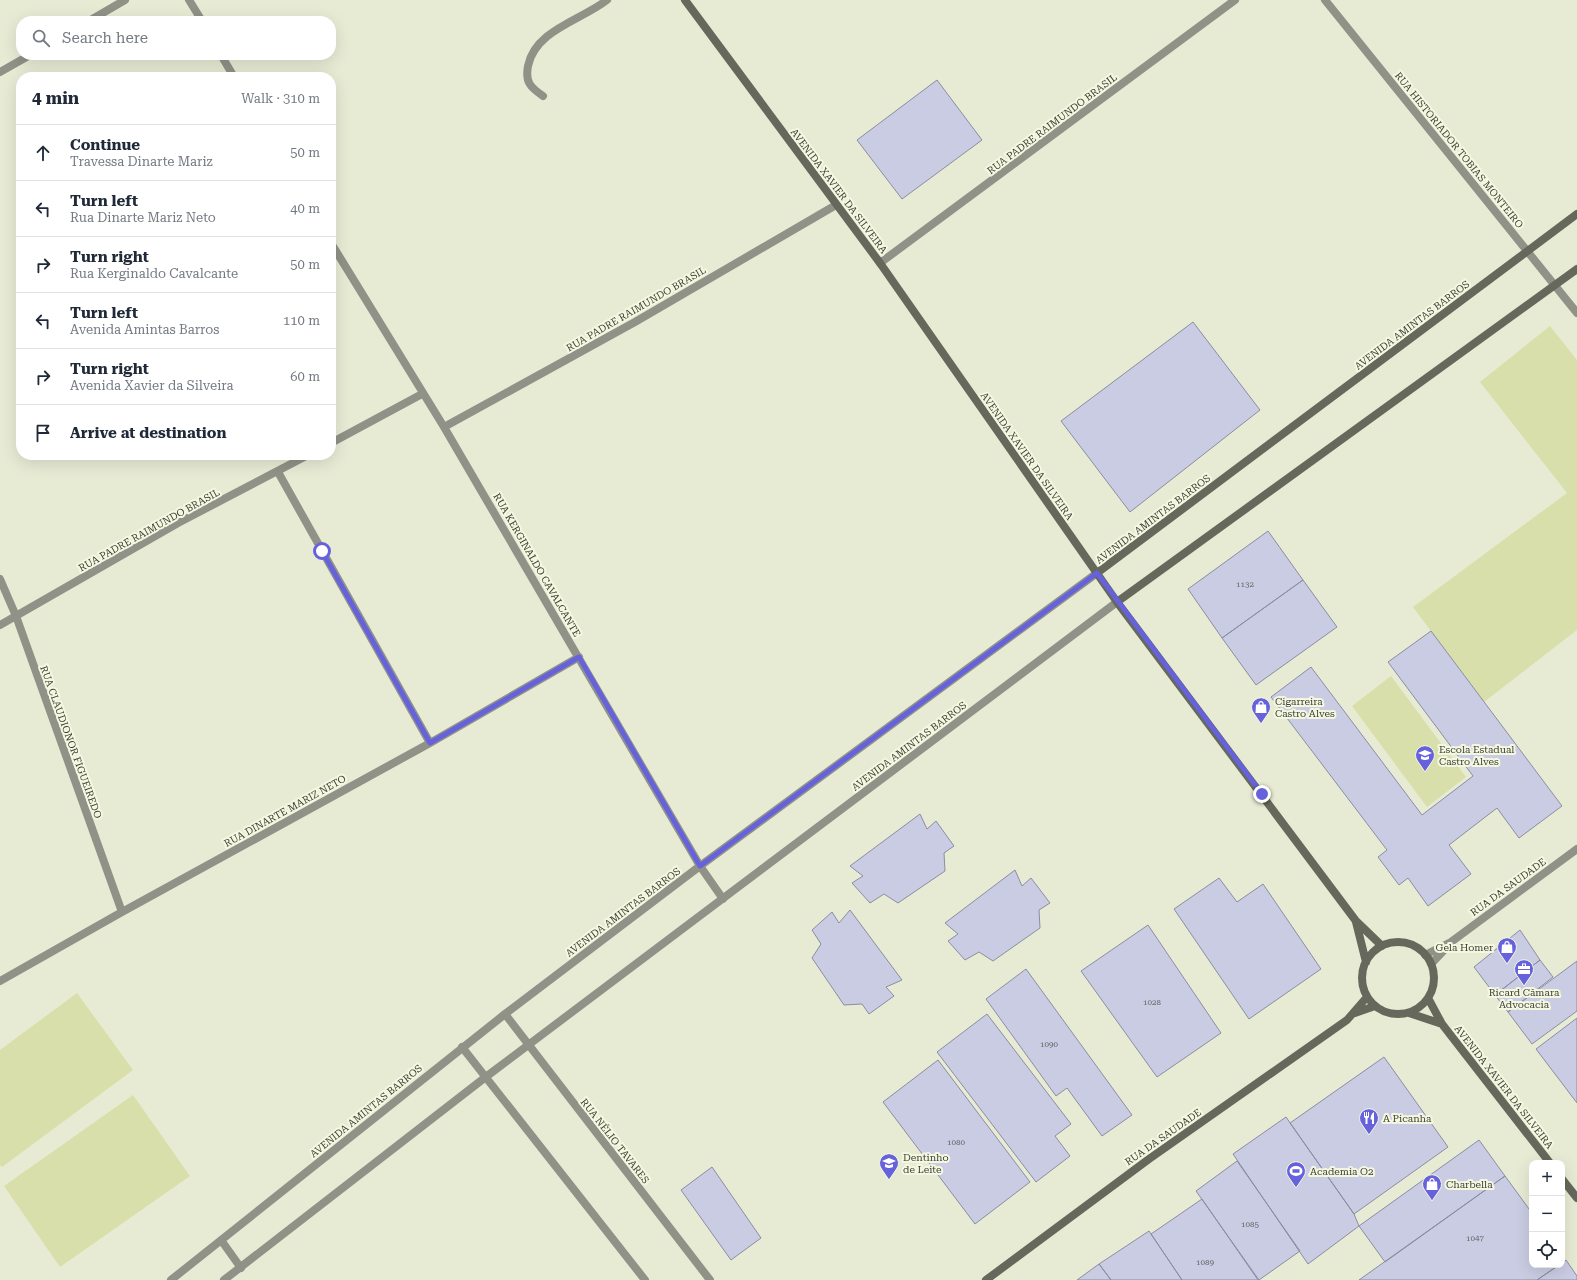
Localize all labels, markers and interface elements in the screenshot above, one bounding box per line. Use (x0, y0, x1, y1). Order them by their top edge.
search box (16, 16, 336, 60)
icon: search (30, 27, 52, 49)
text: Search here (62, 29, 148, 47)
street label: RUA HISTORIADOR TOBIAS MONTEIRO (1393, 70, 1525, 230)
street label: RUA PADRE RAIMUNDO BRASIL (985, 72, 1119, 176)
text: 4 min (32, 88, 79, 108)
text: Walk · 310 m (241, 91, 320, 106)
street label: AVENIDA XAVIER DA SILVEIRA (789, 127, 889, 255)
text: Continue (70, 136, 140, 154)
icon: ahead (32, 142, 54, 164)
text: 50 m (290, 145, 320, 160)
text: Travessa Dinarte Mariz (70, 154, 213, 169)
text: Turn left (70, 192, 138, 210)
icon: left (32, 198, 54, 220)
text: 40 m (290, 201, 320, 216)
text: Rua Dinarte Mariz Neto (70, 210, 216, 225)
text: Turn right (70, 248, 149, 266)
icon: right (32, 254, 54, 276)
text: 50 m (290, 257, 320, 272)
street label: RUA PADRE RAIMUNDO BRASIL (564, 264, 708, 354)
text: Rua Kerginaldo Cavalcante (70, 266, 238, 281)
street label: AVENIDA AMINTAS BARROS (1352, 278, 1472, 372)
text: Turn left (70, 304, 138, 322)
icon: left (32, 310, 54, 332)
text: 110 m (283, 313, 320, 328)
text: Avenida Amintas Barros (70, 322, 219, 337)
text: Turn right (70, 360, 149, 378)
icon: right (32, 366, 54, 388)
text: 60 m (290, 369, 320, 384)
text: Avenida Xavier da Silveira (70, 378, 234, 393)
street label: AVENIDA XAVIER DA SILVEIRA (979, 390, 1075, 522)
icon: arrive (32, 422, 54, 444)
text: Arrive at destination (70, 424, 226, 442)
street label: AVENIDA AMINTAS BARROS (1093, 472, 1213, 566)
street label: RUA PADRE RAIMUNDO BRASIL (77, 487, 221, 573)
street label: RUA KERGINALDO CAVALCANTE (491, 491, 583, 639)
route start (313, 542, 331, 560)
house number: 1132 (1236, 580, 1254, 589)
street label: RUA CLAUDIONOR FIGUEIREDO (38, 664, 104, 820)
shop icon: Cigarreira Castro Alves (1250, 696, 1272, 724)
place label: Cigarreira Castro Alves (1275, 696, 1335, 719)
street label: AVENIDA AMINTAS BARROS (849, 699, 969, 793)
school or university icon: Escola Estadual Castro Alves (1414, 744, 1436, 772)
place label: Escola Estadual Castro Alves (1439, 744, 1514, 767)
street label: RUA DINARTE MARIZ NETO (222, 773, 348, 849)
route end (1253, 785, 1271, 803)
street label: RUA DA SAUDADE (1468, 856, 1548, 918)
street label: AVENIDA AMINTAS BARROS (563, 865, 683, 959)
shop icon: Gela Homer (1496, 936, 1518, 964)
place label: Gela Homer (1436, 942, 1493, 953)
office icon: Ricard Câmara Advocacia (1513, 958, 1535, 986)
place label: Ricard Câmara Advocacia (1489, 987, 1560, 1010)
house number: 1028 (1143, 998, 1161, 1007)
street label: AVENIDA XAVIER DA SILVEIRA (1453, 1023, 1555, 1151)
house number: 1090 (1040, 1040, 1058, 1049)
street label: AVENIDA AMINTAS BARROS (308, 1062, 424, 1160)
street label: RUA NÉLIO TAVARES (578, 1096, 652, 1186)
street label: RUA DA SAUDADE (1123, 1107, 1203, 1167)
restaurant icon: A Picanha (1358, 1107, 1380, 1135)
place label: A Picanha (1383, 1113, 1432, 1124)
house number: 1080 (947, 1138, 965, 1147)
school or university icon: Dentinho de Leite (878, 1152, 900, 1180)
place label: Dentinho de Leite (903, 1152, 949, 1175)
sports icon: Academia O2 (1285, 1160, 1307, 1188)
map controls (1529, 1160, 1565, 1268)
button: + (1529, 1160, 1565, 1196)
place label: Academia O2 (1310, 1166, 1374, 1177)
shop icon: Charbella (1421, 1173, 1443, 1201)
place label: Charbella (1446, 1179, 1493, 1190)
button: − (1529, 1196, 1565, 1232)
house number: 1085 (1241, 1220, 1259, 1229)
button: locate (1529, 1232, 1565, 1268)
house number: 1047 (1466, 1234, 1484, 1243)
house number: 1089 (1196, 1258, 1214, 1267)

